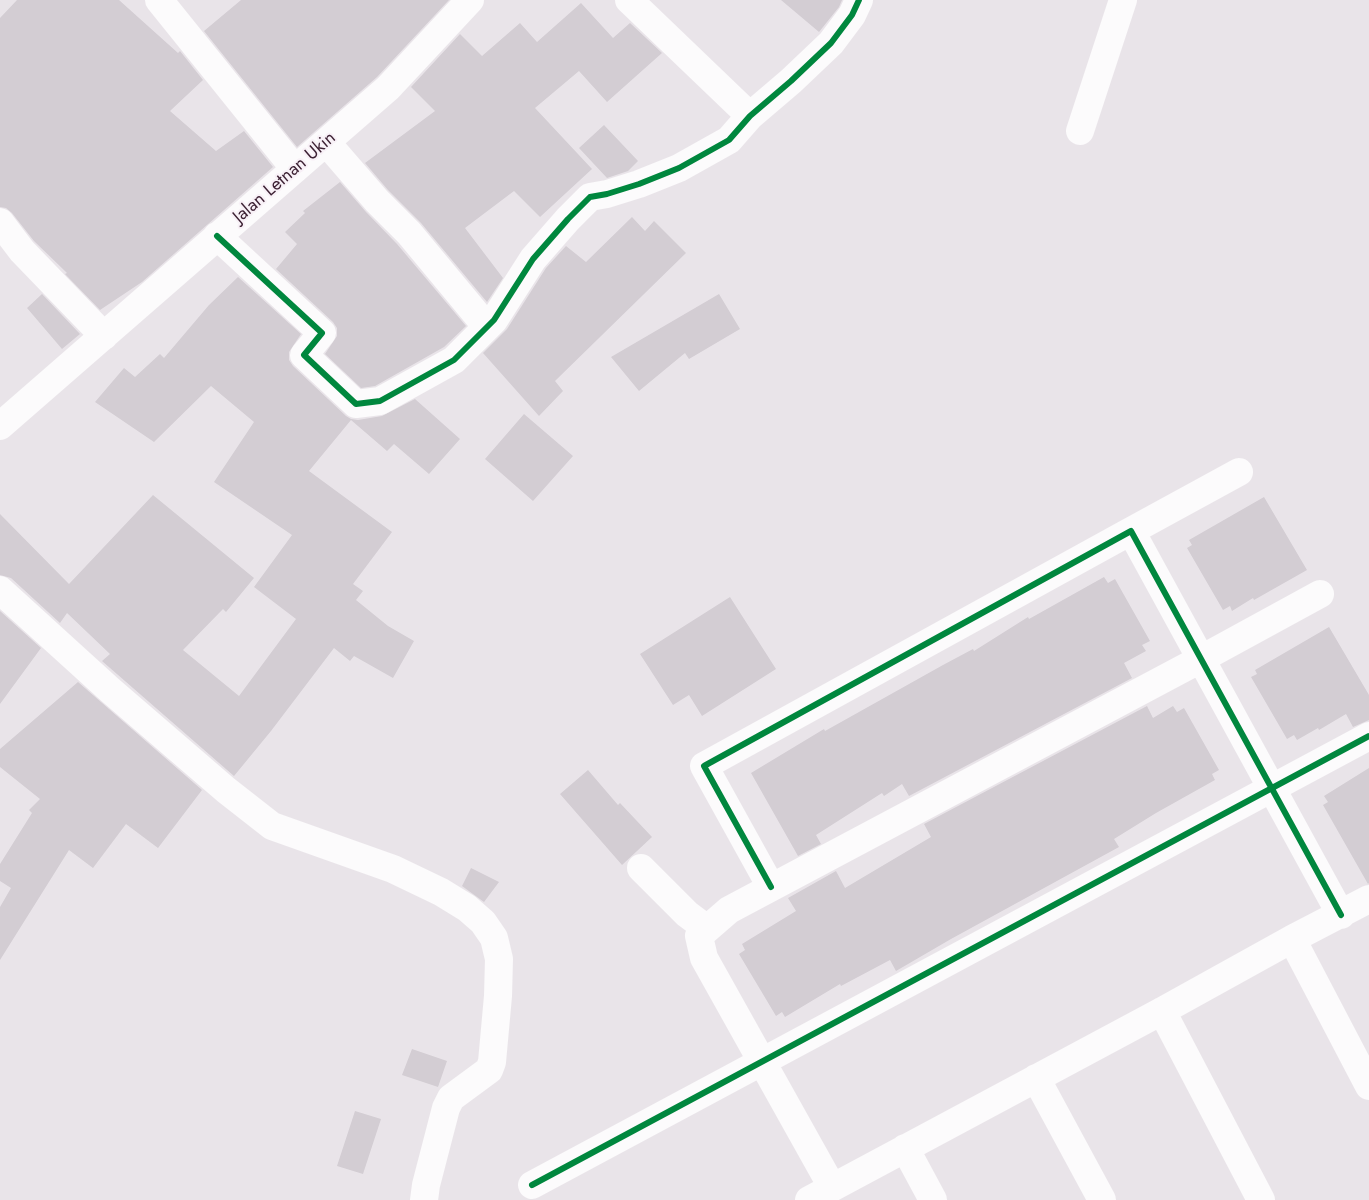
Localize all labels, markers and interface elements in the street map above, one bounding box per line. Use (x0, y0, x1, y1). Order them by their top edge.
street label: Jalan Letnan Ukin (229, 128, 341, 228)

